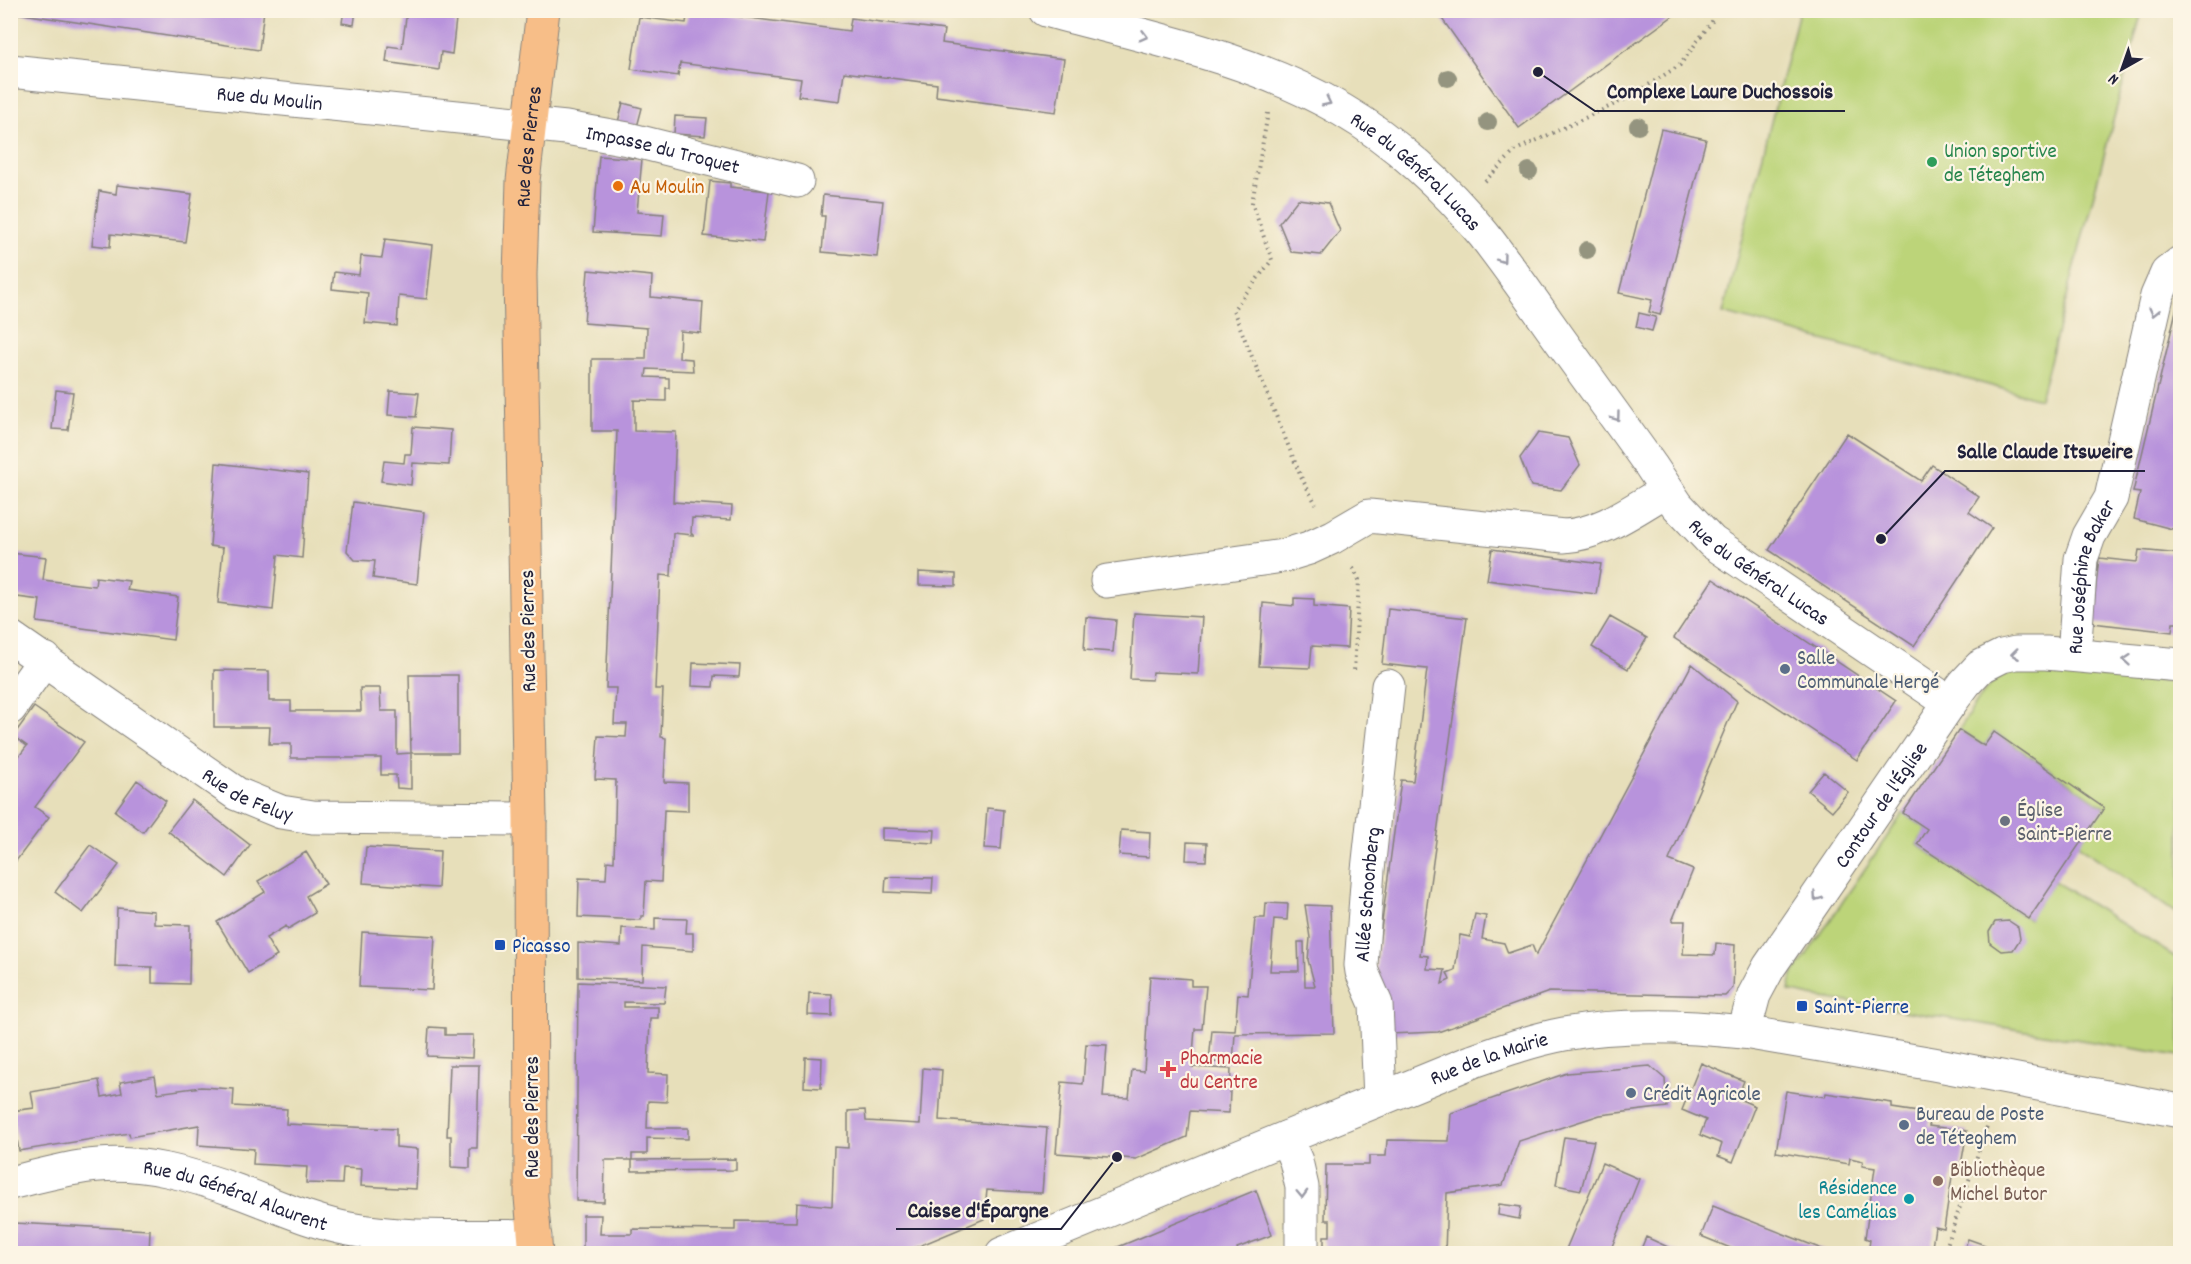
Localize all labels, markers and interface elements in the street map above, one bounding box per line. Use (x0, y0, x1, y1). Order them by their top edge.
one-way arrow (1138, 29, 1148, 41)
north arrow (2092, 39, 2152, 99)
text: N (2103, 67, 2124, 90)
callout: Complexe Laure Duchossois (1595, 71, 1845, 111)
text: Complexe Laure Duchossois (1607, 78, 1833, 109)
street label: Rue du Moulin (215, 80, 324, 121)
street label: Rue des Pierres (510, 84, 552, 208)
one-way arrow (1320, 95, 1331, 106)
street label: Rue du Général Lucas (1343, 106, 1487, 239)
street label: Impasse du Troquet (583, 120, 742, 184)
place label: Union sportive de Téteghem (1944, 138, 2057, 192)
marker: Union sportive de Téteghem (1925, 155, 1939, 169)
place label: Au Moulin (630, 174, 705, 204)
marker: Au Moulin (611, 179, 625, 193)
one-way arrow (1495, 252, 1506, 263)
one-way arrow (2148, 307, 2161, 317)
one-way arrow (1608, 410, 1619, 421)
callout: Salle Claude Itsweire (1945, 431, 2145, 471)
text: Salle Claude Itsweire (1957, 438, 2133, 469)
street label: Rue Joséphine Baker (2062, 495, 2125, 656)
street label: Rue du Général Lucas (1679, 513, 1834, 635)
street label: Rue des Pierres (514, 570, 546, 692)
place label: Salle Communale Hergé (1797, 645, 1939, 699)
one-way arrow (2011, 647, 2020, 659)
one-way arrow (2122, 654, 2132, 667)
marker: Salle Communale Hergé (1778, 662, 1792, 676)
street label: Contour de l'Église (1829, 737, 1937, 875)
street label: Rue de Feluy (194, 762, 295, 832)
place label: Église Saint-Pierre (2017, 797, 2112, 851)
marker: Église Saint-Pierre (1998, 814, 2012, 828)
street label: Allée Schoonberg (1349, 825, 1391, 963)
one-way arrow (1813, 891, 1824, 902)
place label: Picasso (512, 933, 571, 963)
marker: Picasso (493, 938, 507, 952)
place label: Saint-Pierre (1814, 994, 1909, 1024)
marker: Saint-Pierre (1795, 999, 1809, 1013)
street label: Rue de la Mairie (1426, 1026, 1552, 1095)
place label: Pharmacie du Centre (1180, 1045, 1263, 1099)
street label: Rue des Pierres (519, 1056, 549, 1178)
marker: Pharmacie du Centre (1161, 1062, 1175, 1076)
place label: Crédit Agricole (1643, 1081, 1761, 1111)
marker: Crédit Agricole (1624, 1086, 1638, 1100)
place label: Bureau de Poste de Téteghem (1916, 1101, 2044, 1155)
marker: Bureau de Poste de Téteghem (1897, 1118, 1911, 1132)
street label: Rue du Général Alaurent (141, 1154, 331, 1241)
place label: Bibliothèque Michel Butor (1950, 1157, 2047, 1211)
marker: Bibliothèque Michel Butor (1931, 1174, 1945, 1188)
place label: Résidence les Camélias (1798, 1175, 1897, 1229)
callout: Caisse d'Épargne (896, 1189, 1061, 1229)
one-way arrow (1296, 1189, 1308, 1198)
marker: Résidence les Camélias (1902, 1192, 1916, 1206)
text: Caisse d'Épargne (907, 1197, 1049, 1228)

